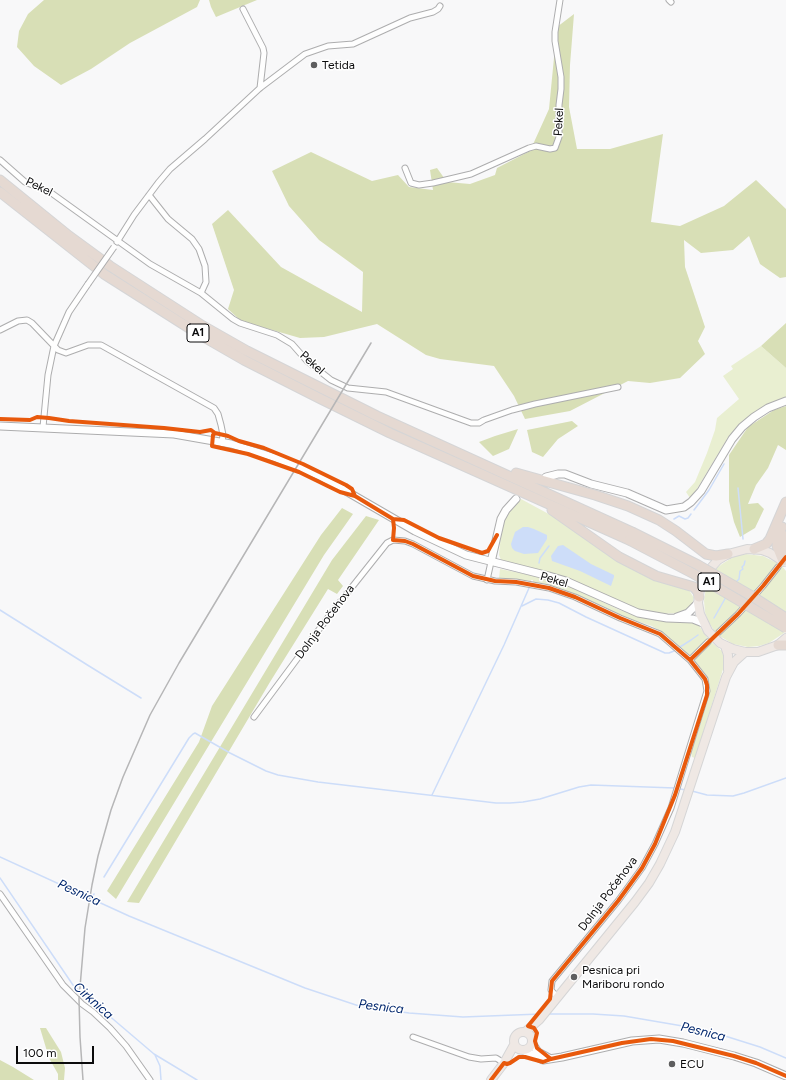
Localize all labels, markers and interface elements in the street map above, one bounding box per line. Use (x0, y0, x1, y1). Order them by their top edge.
place label: Tetida (322, 58, 355, 72)
marker: Tetida (309, 60, 319, 70)
street label: Pekel (551, 108, 567, 136)
street label: Pekel (23, 174, 55, 200)
road number: A1 (187, 324, 209, 342)
street label: Pekel (297, 348, 327, 378)
street label: Pekel (538, 569, 570, 591)
road number: A1 (698, 573, 720, 591)
street label: Dolnja Počehova (292, 582, 358, 662)
street label: Dolnja Počehova (575, 854, 641, 934)
water label: Pesnica (55, 876, 103, 910)
place label: Pesnica pri Mariboru rondo (582, 963, 665, 991)
marker: Pesnica pri Mariboru rondo (569, 972, 579, 982)
water label: Cirknica (70, 979, 116, 1023)
water label: Pesnica (357, 996, 405, 1018)
water label: Pesnica (679, 1019, 727, 1045)
scale bar (18, 1038, 96, 1064)
text: 100 m (23, 1046, 57, 1060)
place label: ECU (680, 1057, 704, 1071)
marker: ECU (667, 1059, 677, 1069)

